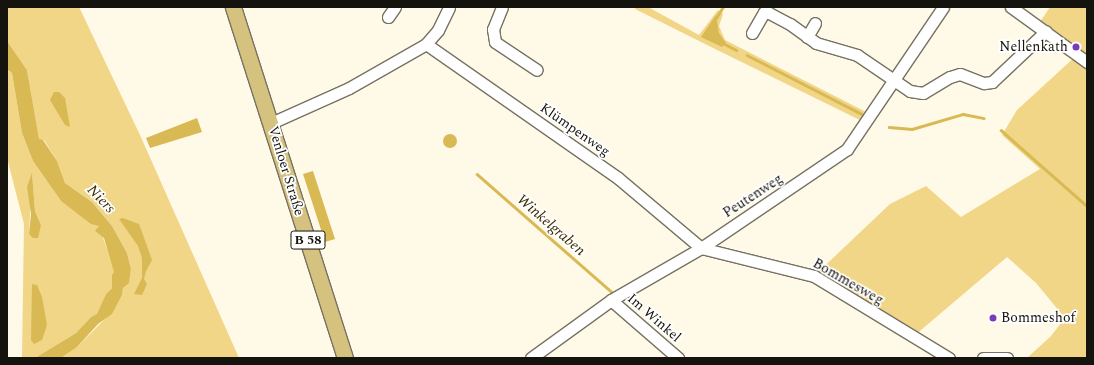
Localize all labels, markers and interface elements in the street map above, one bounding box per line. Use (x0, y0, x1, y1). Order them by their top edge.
place label: Nellenkath (999, 39, 1068, 55)
marker: Nellenkath (1071, 42, 1081, 52)
street label: Klümpenweg (537, 100, 613, 160)
street label: Venloer Straße (264, 124, 308, 218)
street label: Peutenweg (720, 170, 786, 222)
water label: Niers (83, 181, 119, 217)
water label: Winkelgraben (513, 190, 589, 260)
road number: B 58 (290, 229, 326, 251)
street label: Bommesweg (810, 255, 886, 309)
street label: Im Winkel (624, 290, 684, 346)
place label: Bommeshof (1001, 310, 1075, 326)
marker: Bommeshof (988, 313, 998, 323)

